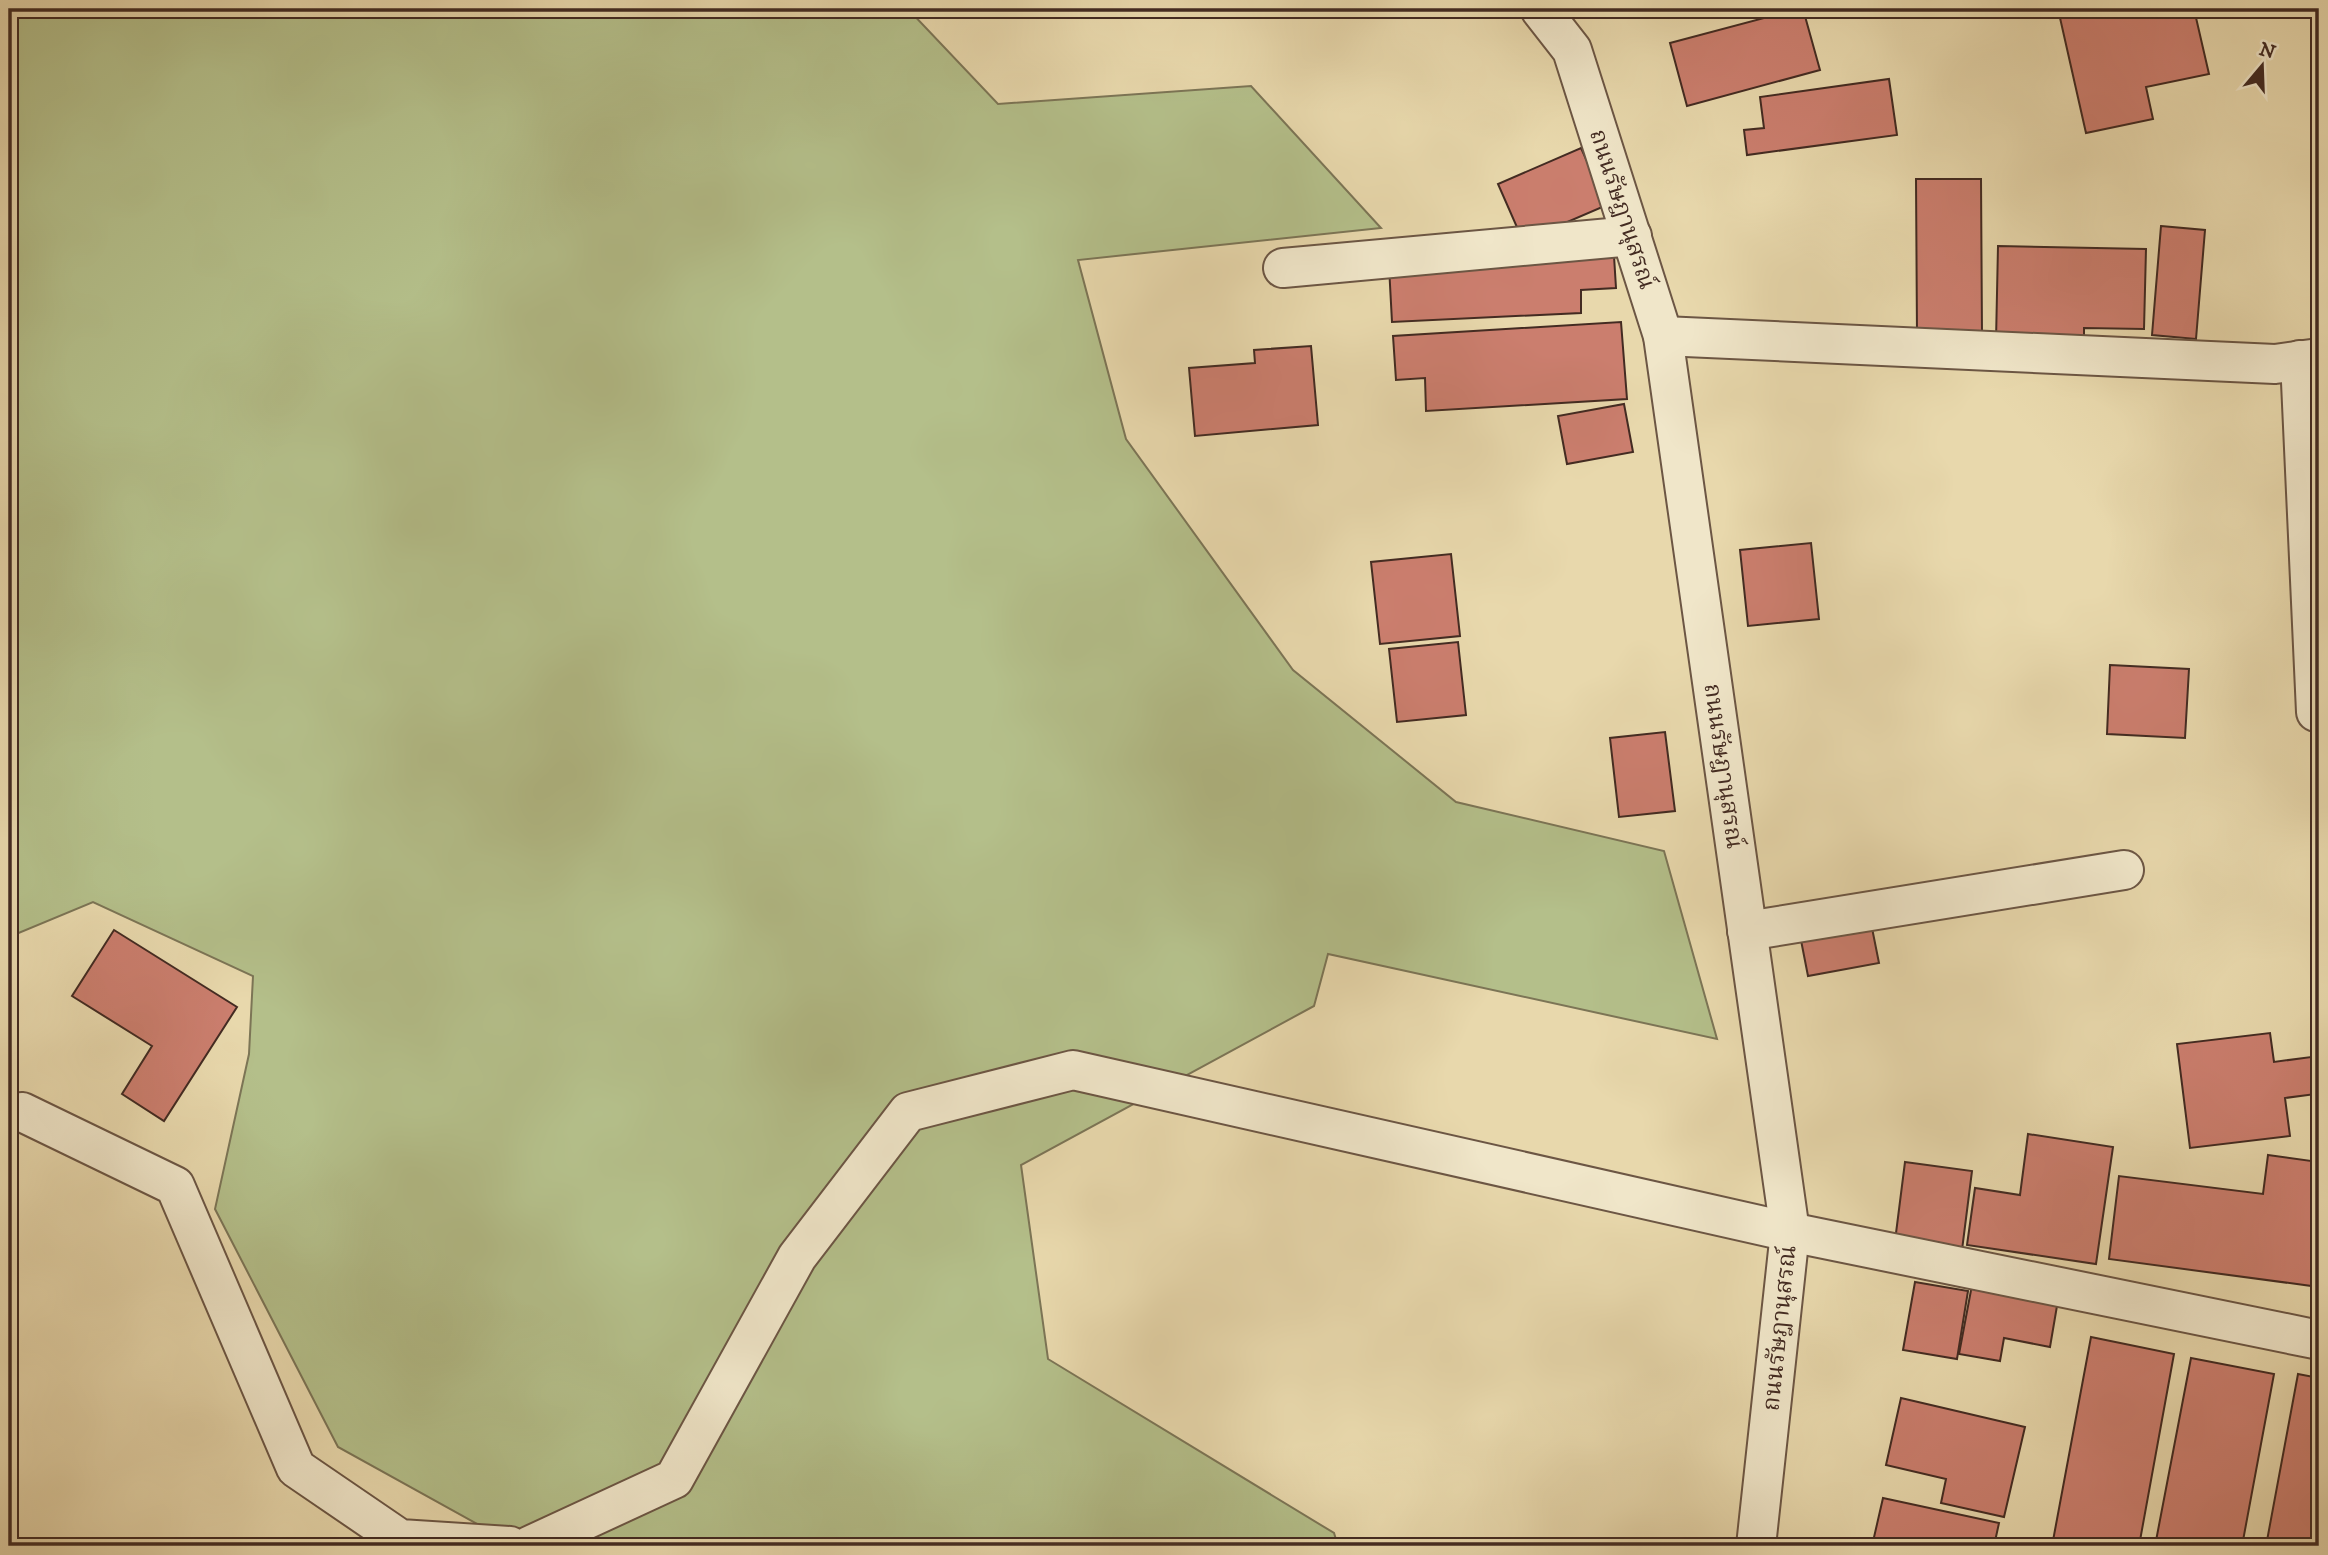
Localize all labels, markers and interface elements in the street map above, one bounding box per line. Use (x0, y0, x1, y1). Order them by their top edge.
north arrow (2226, 32, 2296, 102)
text: N (2256, 38, 2279, 65)
street label: ถนนรัษฎานุสรณ์ (1582, 125, 1664, 293)
street label: ถนนรัษฎานุสรณ์ (1697, 681, 1751, 851)
street label: ถนนรัษฎานุสรณ์ (1754, 1243, 1804, 1413)

